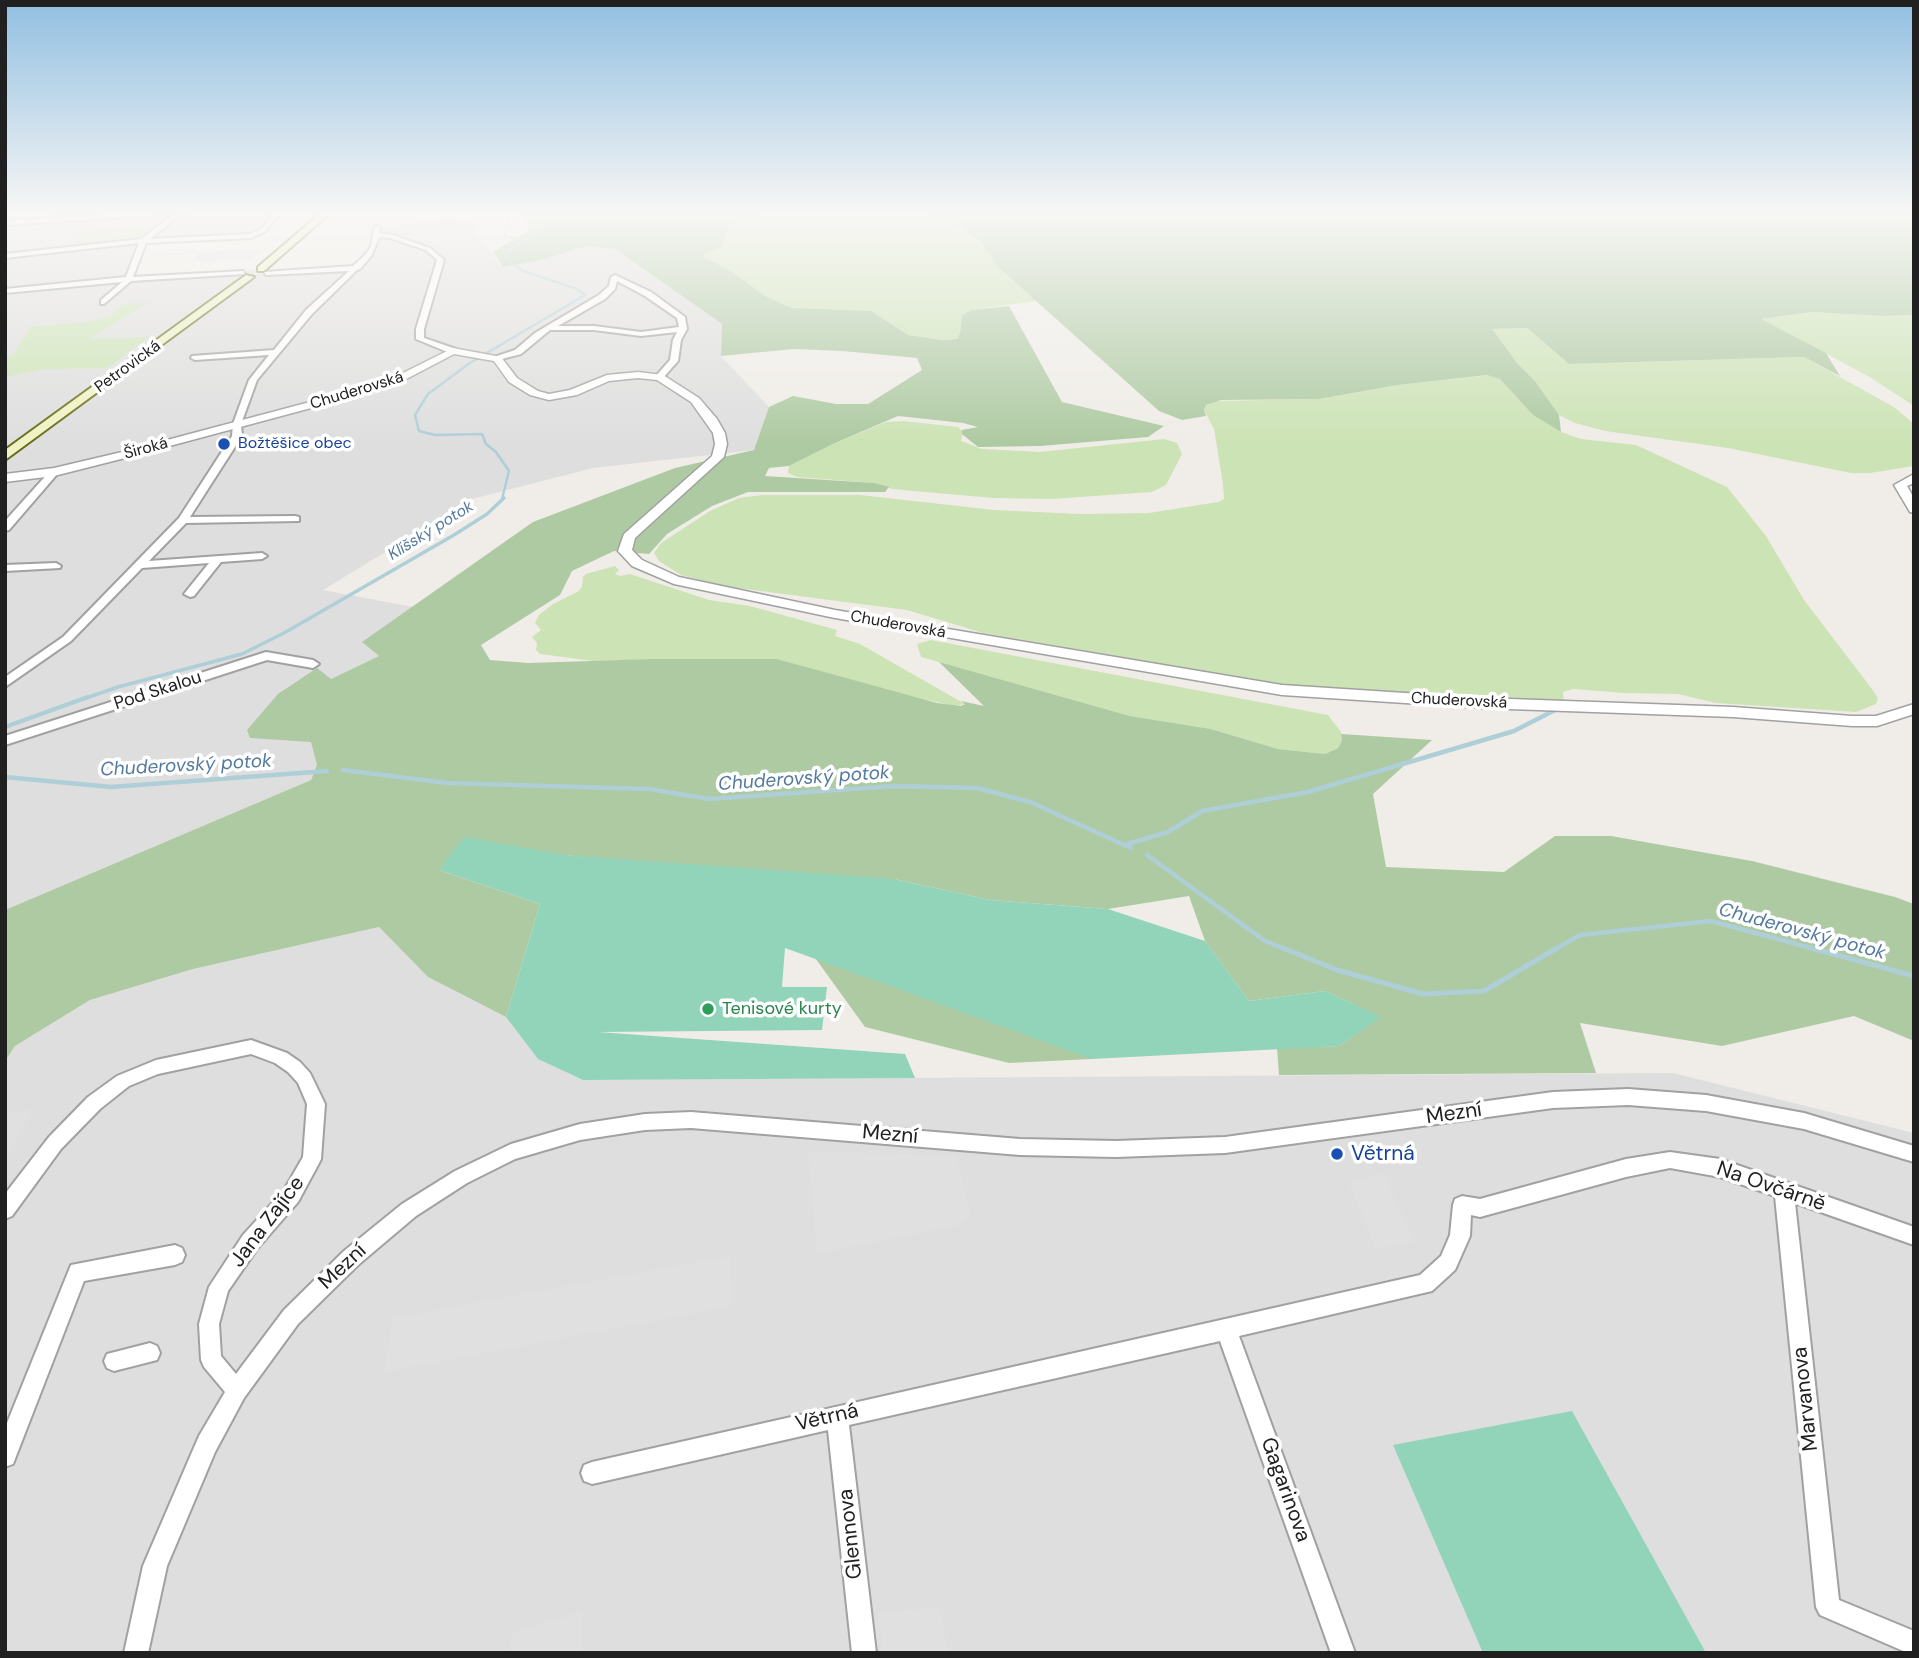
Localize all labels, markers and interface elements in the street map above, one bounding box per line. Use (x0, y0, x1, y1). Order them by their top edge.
street label: Petrovická (91, 337, 165, 397)
street label: Chuderovská (308, 368, 406, 414)
street label: Široká (122, 434, 170, 464)
place label: Božtěšice obec (238, 434, 352, 454)
marker: Božtěšice obec (216, 436, 232, 452)
water label: Klíšský potok (385, 497, 477, 565)
street label: Chuderovská (849, 607, 947, 643)
street label: Pod Skalou (111, 667, 205, 715)
street label: Chuderovská (1410, 689, 1508, 713)
water label: Chuderovský potok (100, 750, 272, 782)
water label: Chuderovský potok (717, 762, 891, 796)
water label: Chuderovský potok (1716, 899, 1888, 965)
place label: Tenisové kurty (722, 998, 842, 1020)
marker: Tenisové kurty (700, 1001, 716, 1017)
street label: Mezní (1425, 1098, 1483, 1130)
street label: Mezní (861, 1120, 919, 1150)
place label: Větrná (1351, 1141, 1415, 1167)
marker: Větrná (1329, 1146, 1345, 1162)
street label: Na Ovčárně (1713, 1157, 1829, 1217)
street label: Jana Zajíce (226, 1171, 310, 1273)
street label: Mezní (314, 1239, 372, 1295)
street label: Marvanova (1788, 1346, 1824, 1452)
street label: Větrná (793, 1399, 861, 1437)
street label: Gagarinova (1254, 1434, 1316, 1546)
street label: Glennova (834, 1488, 868, 1580)

